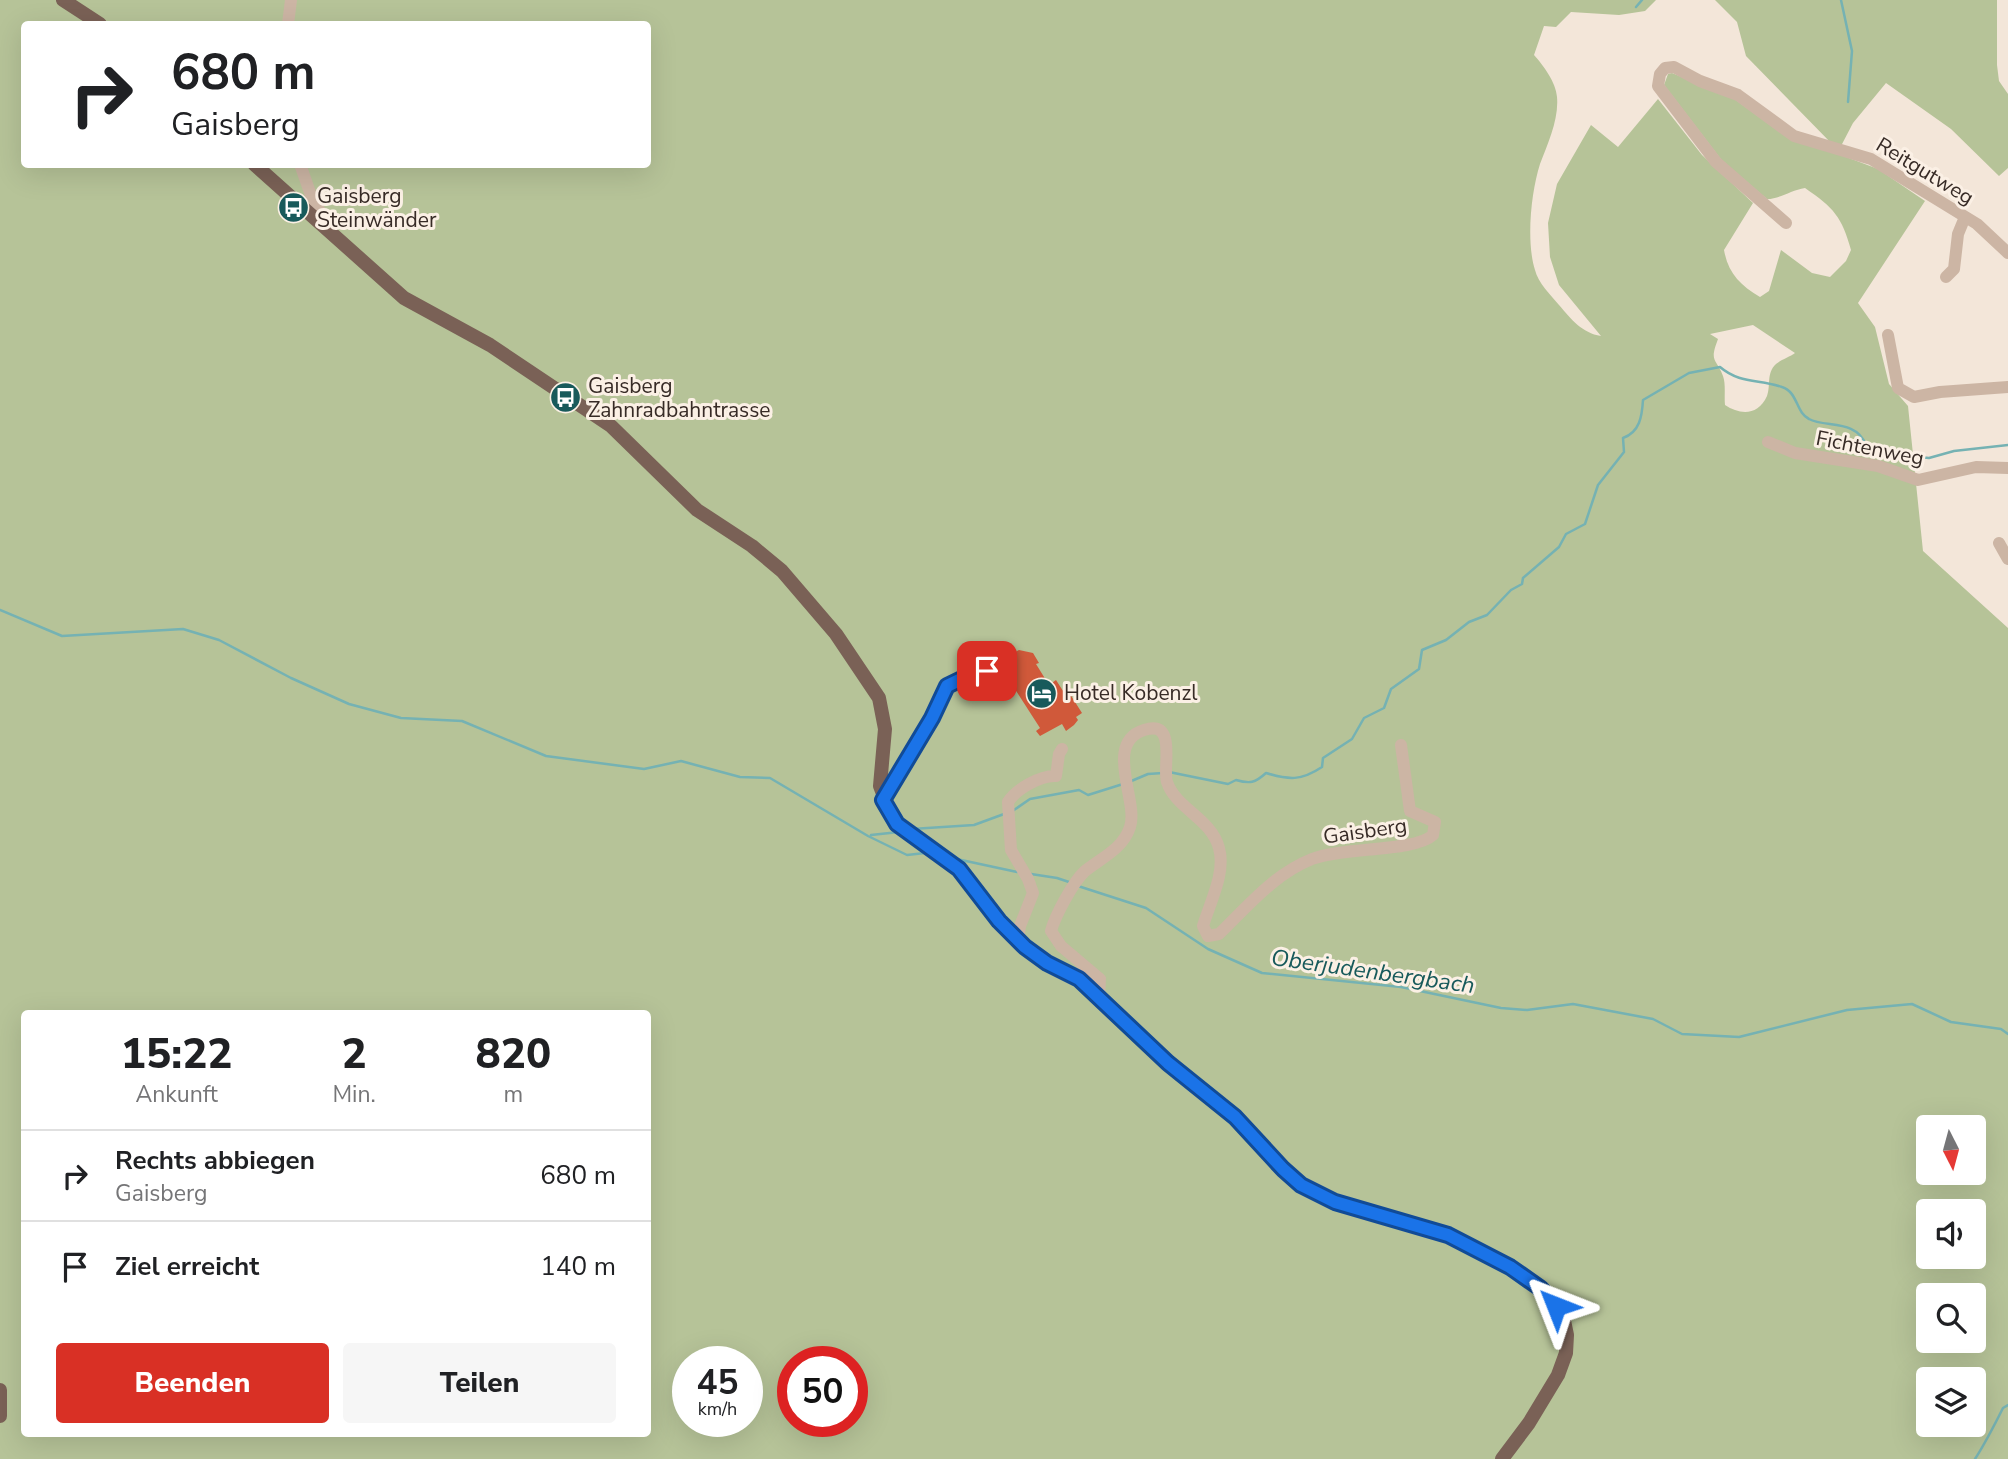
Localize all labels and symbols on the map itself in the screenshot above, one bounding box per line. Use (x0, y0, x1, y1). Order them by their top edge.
street label: Reitgutweg (1871, 131, 1979, 211)
place label: Gaisberg Steinwänder (317, 182, 437, 234)
bus stop icon: Gaisberg Steinwänder (277, 191, 311, 225)
place label: Gaisberg Zahnradbahntrasse (588, 372, 770, 424)
bus stop icon: Gaisberg Zahnradbahntrasse (548, 381, 582, 415)
street label: Fichtenweg (1814, 424, 1926, 472)
pin (957, 641, 1017, 701)
hotel icon: Hotel Kobenzl (1024, 676, 1058, 710)
place label: Hotel Kobenzl (1064, 679, 1198, 707)
street label: Gaisberg (1321, 811, 1409, 851)
water label: Oberjudenbergbach (1269, 942, 1477, 1001)
north arrow (1916, 1115, 1986, 1185)
position arrow (1519, 1269, 1593, 1343)
speed limit sign: 50 (777, 1346, 868, 1437)

